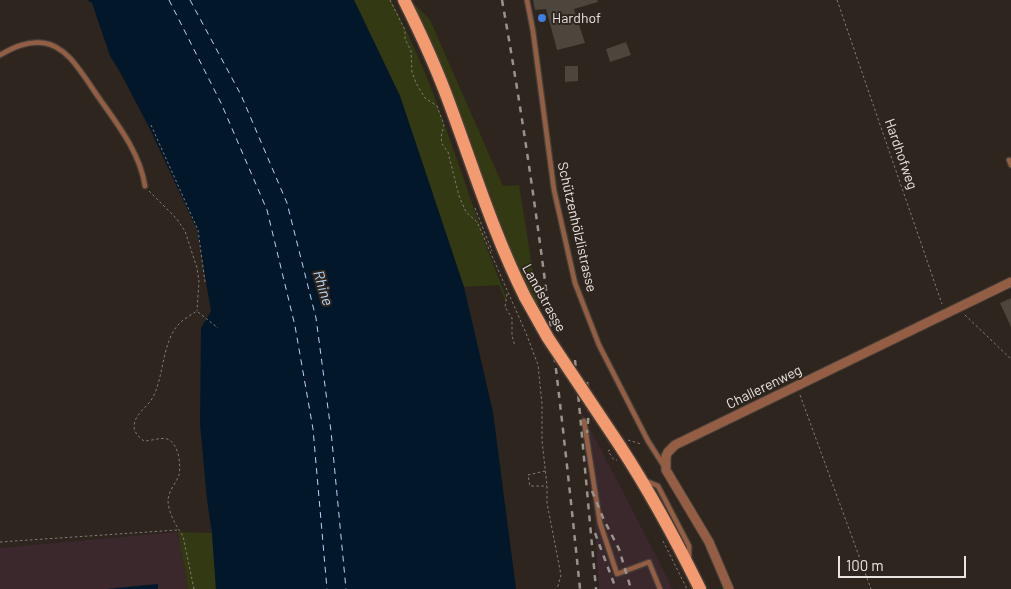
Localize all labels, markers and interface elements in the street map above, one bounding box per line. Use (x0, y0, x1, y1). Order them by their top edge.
place label: Hardhof (552, 10, 601, 26)
marker: Hardhof (536, 12, 548, 24)
street label: Hardhofweg (881, 116, 921, 192)
street label: Schützenhölzlistrasse (554, 160, 600, 294)
street label: Landstrasse (518, 261, 570, 335)
water label: Rhine (309, 268, 337, 308)
street label: Challerenweg (724, 362, 804, 412)
scale bar (841, 546, 968, 578)
text: 100 m (846, 556, 884, 574)

